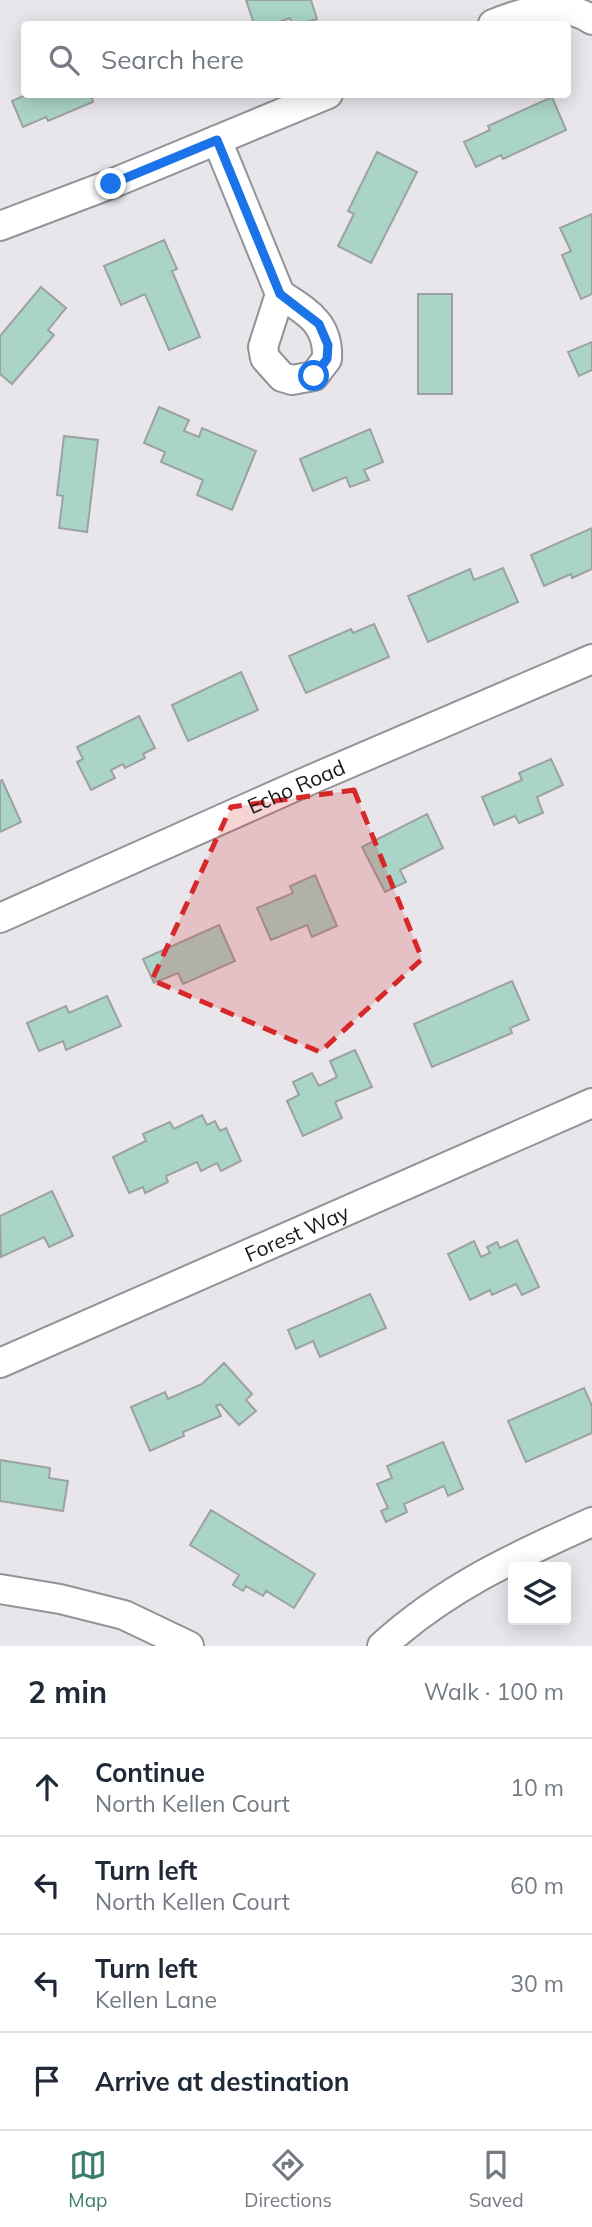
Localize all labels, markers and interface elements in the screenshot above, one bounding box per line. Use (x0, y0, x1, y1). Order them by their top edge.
search box (21, 21, 571, 98)
icon: search (45, 41, 83, 79)
text: Search here (101, 43, 244, 76)
route end (95, 168, 126, 199)
route start (298, 360, 329, 391)
street label: Echo Road (243, 754, 349, 819)
street label: Forest Way (240, 1198, 353, 1267)
map controls (508, 1562, 571, 1625)
button: layers (508, 1562, 571, 1625)
text: 2 min (28, 1673, 107, 1711)
text: Walk · 100 m (424, 1677, 564, 1706)
text: Continue (95, 1756, 205, 1789)
icon: ahead (28, 1768, 66, 1806)
text: 10 m (510, 1773, 564, 1802)
text: North Kellen Court (95, 1789, 290, 1818)
text: Turn left (95, 1854, 197, 1887)
icon: left (28, 1866, 66, 1904)
text: 60 m (510, 1871, 564, 1900)
text: North Kellen Court (95, 1887, 290, 1916)
text: Turn left (95, 1952, 197, 1985)
icon: left (28, 1964, 66, 2002)
text: 30 m (510, 1969, 564, 1998)
text: Kellen Lane (95, 1985, 217, 2014)
icon: arrive (28, 2062, 66, 2100)
text: Arrive at destination (95, 2065, 350, 2098)
tab: Map (68, 2146, 107, 2212)
tab: Directions (244, 2146, 332, 2212)
tab: Saved (469, 2146, 524, 2212)

